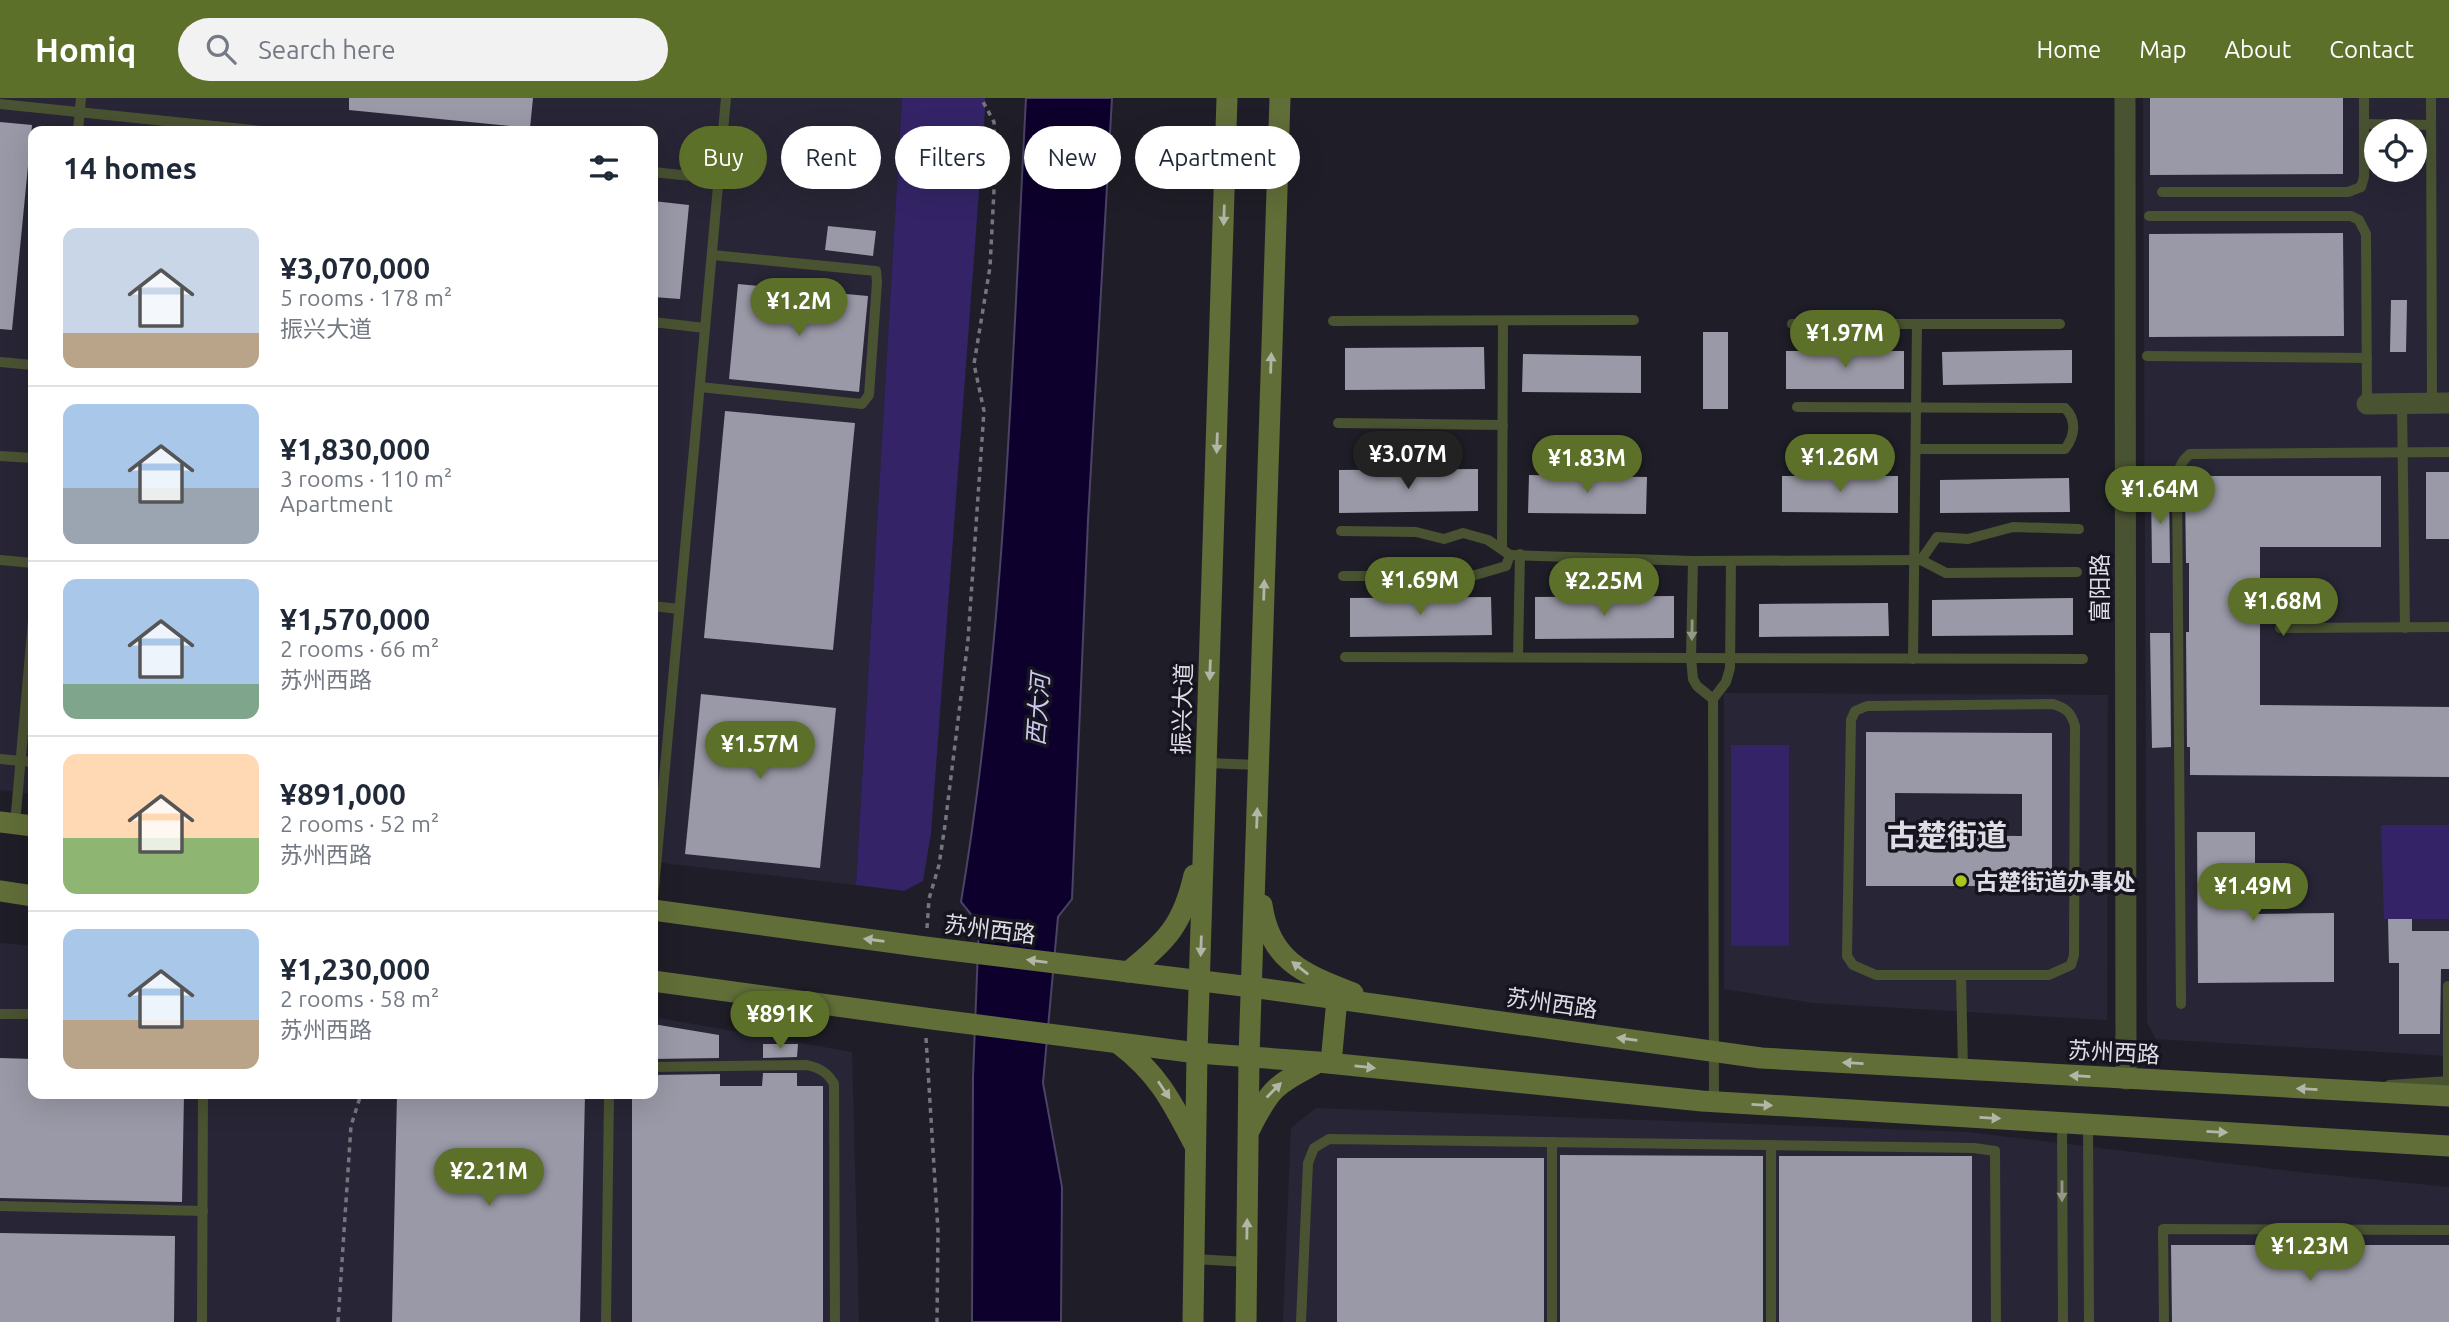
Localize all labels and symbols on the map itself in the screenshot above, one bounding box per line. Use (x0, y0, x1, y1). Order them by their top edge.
one-way arrow (1218, 204, 1229, 226)
pin: ¥1.2M (750, 278, 848, 338)
pin: ¥1.97M (1788, 310, 1902, 370)
one-way arrow (1266, 352, 1277, 374)
one-way arrow (1211, 432, 1222, 454)
pin: ¥3.07M (1351, 432, 1465, 491)
pin: ¥1.26M (1783, 434, 1897, 494)
pin: ¥1.83M (1530, 436, 1644, 495)
pin: ¥1.64M (2103, 466, 2217, 526)
street label: 富阳路 (2087, 554, 2112, 623)
pin: ¥1.69M (1363, 558, 1477, 617)
pin: ¥2.25M (1547, 559, 1661, 618)
pin: ¥1.68M (2226, 578, 2340, 638)
one-way arrow (1258, 579, 1270, 601)
one-way arrow (1686, 619, 1698, 641)
one-way arrow (1204, 659, 1215, 681)
street label: 振兴大道 (1168, 663, 1196, 755)
water label: 西大河 (1022, 669, 1054, 747)
pin: ¥1.57M (703, 722, 817, 781)
one-way arrow (1251, 806, 1262, 828)
district label: 古楚街道 (1887, 818, 2007, 852)
pin: ¥1.49M (2196, 864, 2310, 923)
place label: 古楚街道办事处 (1975, 869, 2136, 894)
marker: 古楚街道办事处 (1953, 873, 1969, 889)
street label: 苏州西路 (943, 911, 1037, 947)
one-way arrow (863, 935, 885, 946)
one-way arrow (1196, 936, 1207, 958)
one-way arrow (1026, 955, 1048, 966)
one-way arrow (1291, 961, 1309, 976)
street label: 苏州西路 (1505, 984, 1599, 1022)
pin: ¥891K (731, 992, 829, 1051)
one-way arrow (1616, 1034, 1638, 1045)
street label: 苏州西路 (2067, 1037, 2161, 1067)
one-way arrow (1842, 1057, 1864, 1068)
one-way arrow (1355, 1062, 1377, 1073)
one-way arrow (2069, 1070, 2091, 1081)
one-way arrow (1157, 1081, 1171, 1099)
one-way arrow (1266, 1081, 1283, 1098)
one-way arrow (2296, 1083, 2318, 1094)
one-way arrow (1752, 1100, 1774, 1111)
one-way arrow (1979, 1113, 2001, 1124)
one-way arrow (2206, 1127, 2228, 1138)
pin: ¥2.21M (432, 1148, 546, 1208)
one-way arrow (2056, 1180, 2068, 1202)
one-way arrow (1241, 1218, 1253, 1240)
pin: ¥1.23M (2253, 1224, 2367, 1283)

